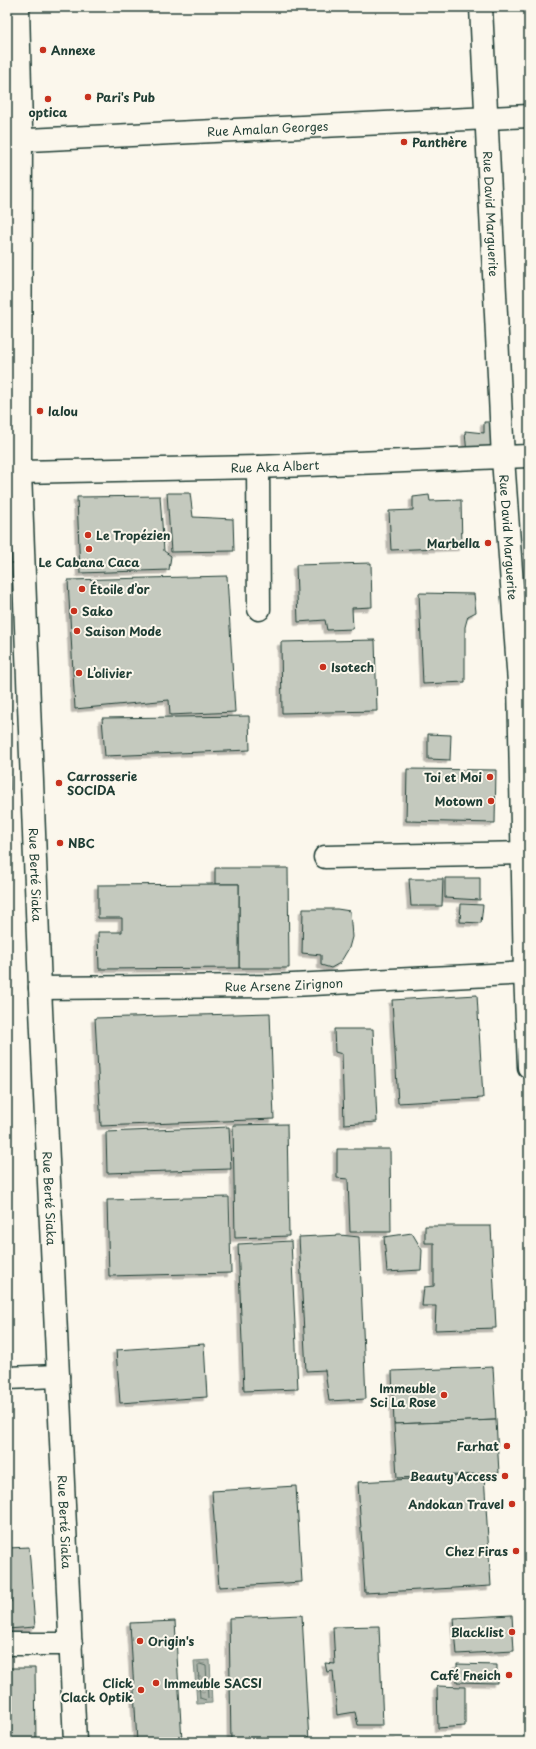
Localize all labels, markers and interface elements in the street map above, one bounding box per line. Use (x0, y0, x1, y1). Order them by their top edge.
place label: Annexe (51, 41, 96, 59)
marker: Annexe (38, 45, 48, 55)
place label: Pari's Pub (96, 88, 155, 106)
marker: Pari's Pub (83, 92, 93, 102)
marker: optica (43, 94, 53, 104)
place label: optica (29, 103, 68, 121)
street label: Rue Amalan Georges (207, 117, 329, 140)
place label: Panthère (412, 133, 468, 151)
marker: Panthère (399, 137, 409, 147)
street label: Rue David Marguerite (479, 150, 503, 277)
place label: lalou (48, 402, 78, 420)
marker: lalou (35, 406, 45, 416)
street label: Rue Aka Albert (231, 456, 320, 477)
street label: Rue David Marguerite (495, 474, 522, 601)
place label: Le Tropézien (96, 526, 171, 544)
marker: Le Tropézien (83, 530, 93, 540)
place label: Marbella (427, 534, 480, 552)
marker: Marbella (483, 538, 493, 548)
marker: Le Cabana Caca (84, 544, 94, 554)
place label: Le Cabana Caca (38, 553, 140, 571)
place label: Étoile d’or (90, 580, 150, 598)
marker: Étoile d’or (77, 584, 87, 594)
place label: Sako (82, 602, 113, 620)
marker: Sako (69, 606, 79, 616)
place label: Saison Mode (85, 622, 162, 640)
marker: Saison Mode (72, 626, 82, 636)
place label: Isotech (331, 658, 374, 676)
marker: Isotech (318, 662, 328, 672)
place label: L’olivier (87, 664, 133, 682)
marker: L’olivier (74, 668, 84, 678)
place label: Carrosserie SOCIDA (67, 767, 138, 799)
place label: Toi et Moi (424, 768, 482, 786)
marker: Toi et Moi (485, 772, 495, 782)
marker: Carrosserie SOCIDA (54, 778, 64, 788)
place label: Motown (435, 792, 483, 810)
marker: Motown (486, 796, 496, 806)
street label: Rue Berté Siaka (25, 827, 46, 922)
place label: NBC (68, 834, 95, 852)
marker: NBC (55, 838, 65, 848)
street label: Rue Arsene Zirignon (225, 973, 344, 995)
street label: Rue Berté Siaka (39, 1151, 61, 1246)
place label: Immeuble Sci La Rose (370, 1379, 436, 1411)
marker: Immeuble Sci La Rose (439, 1390, 449, 1400)
place label: Farhat (457, 1437, 499, 1455)
marker: Farhat (502, 1441, 512, 1451)
place label: Beauty Access (410, 1467, 497, 1485)
marker: Beauty Access (500, 1471, 510, 1481)
street label: Rue Berté Siaka (54, 1475, 76, 1570)
place label: Andokan Travel (407, 1495, 504, 1513)
marker: Andokan Travel (507, 1499, 517, 1509)
place label: Chez Firas (445, 1542, 508, 1560)
marker: Chez Firas (511, 1546, 521, 1556)
place label: Blacklist (451, 1623, 504, 1641)
marker: Blacklist (507, 1627, 517, 1637)
place label: Origin's (148, 1632, 194, 1650)
marker: Origin's (135, 1636, 145, 1646)
place label: Café Fneich (430, 1666, 501, 1684)
marker: Café Fneich (504, 1670, 514, 1680)
place label: Click Clack Optik (61, 1674, 133, 1706)
place label: Immeuble SACSI (164, 1674, 262, 1692)
marker: Immeuble SACSI (151, 1678, 161, 1688)
marker: Click Clack Optik (136, 1685, 146, 1695)

